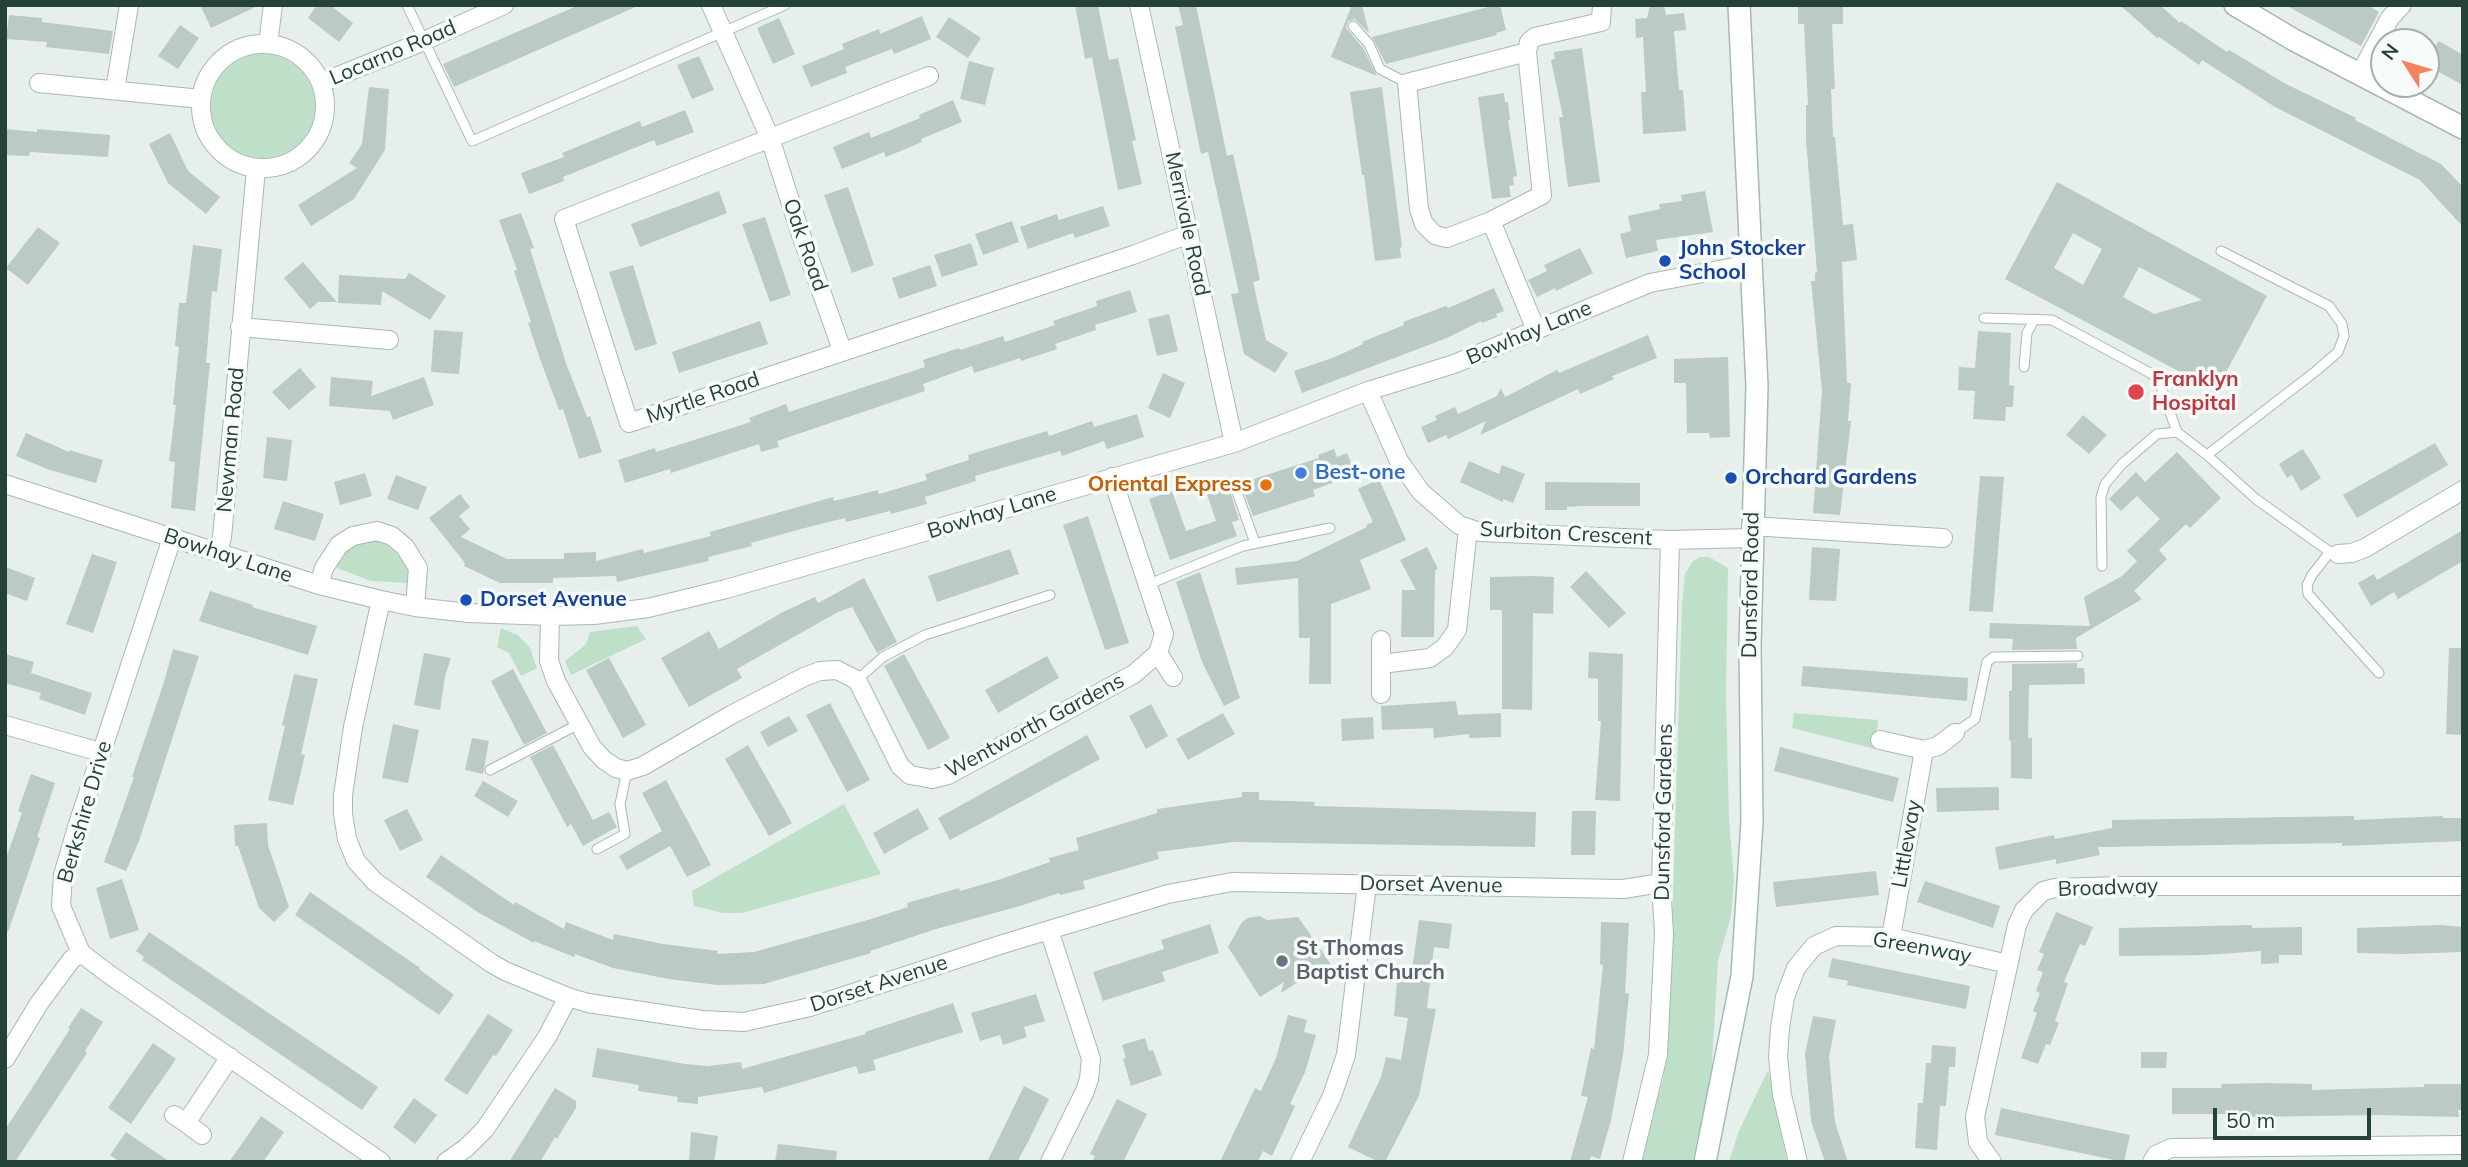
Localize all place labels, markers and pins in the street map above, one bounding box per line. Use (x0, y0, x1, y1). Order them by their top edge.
place label: John Stocker School (1679, 236, 1806, 286)
marker: John Stocker School (1657, 253, 1673, 269)
place label: Franklyn Hospital (2152, 367, 2239, 417)
marker: Franklyn Hospital (2126, 382, 2146, 402)
place label: Best-one (1315, 460, 1405, 486)
marker: Best-one (1293, 465, 1309, 481)
place label: Orchard Gardens (1745, 465, 1917, 491)
marker: Orchard Gardens (1723, 470, 1739, 486)
place label: Oriental Express (1088, 472, 1252, 498)
marker: Oriental Express (1258, 477, 1274, 493)
place label: Dorset Avenue (480, 587, 627, 613)
marker: Dorset Avenue (458, 592, 474, 608)
place label: St Thomas Baptist Church (1296, 936, 1445, 986)
marker: St Thomas Baptist Church (1274, 953, 1290, 969)

